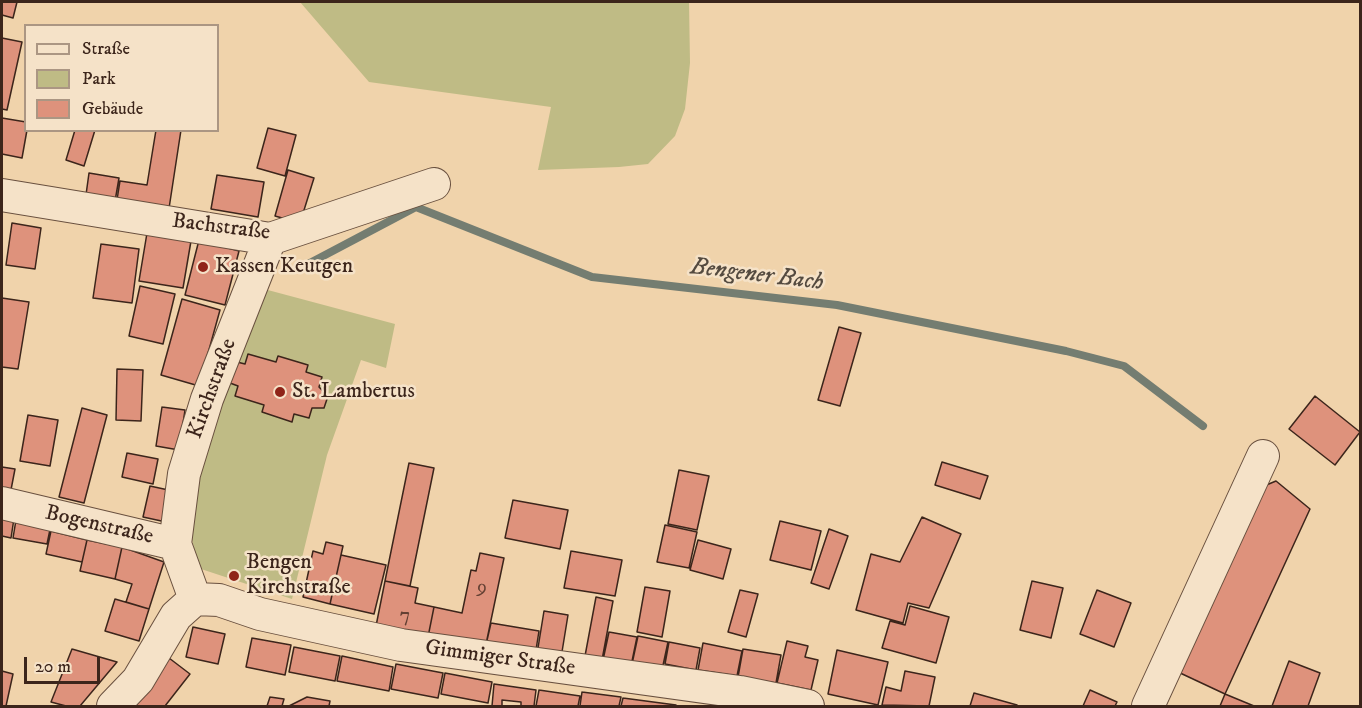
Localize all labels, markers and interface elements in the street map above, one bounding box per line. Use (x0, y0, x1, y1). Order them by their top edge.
legend (24, 24, 219, 132)
text: Straße (82, 38, 130, 60)
text: Park (82, 68, 116, 90)
text: Gebäude (82, 98, 143, 120)
street label: Bachstraße (170, 209, 272, 247)
place label: Kassen Keutgen (215, 254, 353, 280)
water label: Bengener Bach (689, 254, 825, 298)
marker: Kassen Keutgen (196, 260, 210, 274)
street label: Kirchstraße (183, 335, 243, 443)
place label: St. Lambertus (292, 379, 415, 405)
marker: St. Lambertus (273, 385, 287, 399)
street label: Bogenstraße (42, 501, 156, 551)
place label: Bengen Kirchstraße (246, 550, 351, 602)
marker: Bengen Kirchstraße (227, 569, 241, 583)
house number: 9 (477, 577, 487, 601)
house number: 7 (400, 605, 410, 629)
street label: Gimmiger Straße (423, 635, 577, 683)
scale bar (27, 645, 104, 683)
text: 20 m (35, 656, 71, 678)

